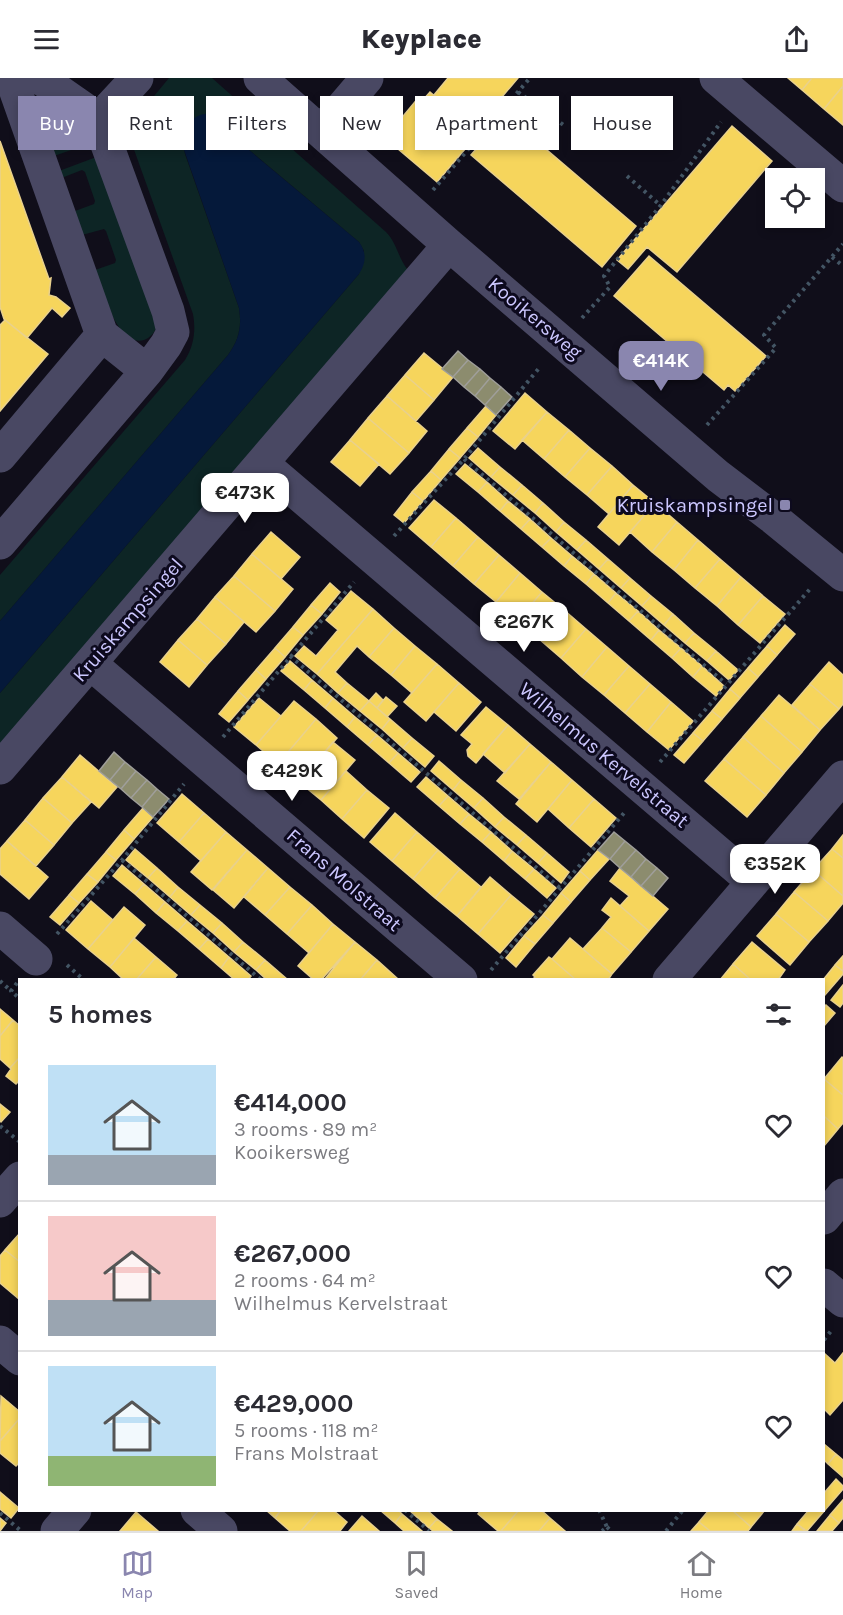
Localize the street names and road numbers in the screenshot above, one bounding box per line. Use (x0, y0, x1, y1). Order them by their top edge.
street label: Kooikersweg (483, 272, 587, 364)
street label: Kruiskampsingel (68, 553, 188, 687)
street label: Wilhelmus Kervelstraat (515, 677, 694, 833)
street label: Frans Molstraat (282, 824, 406, 936)

